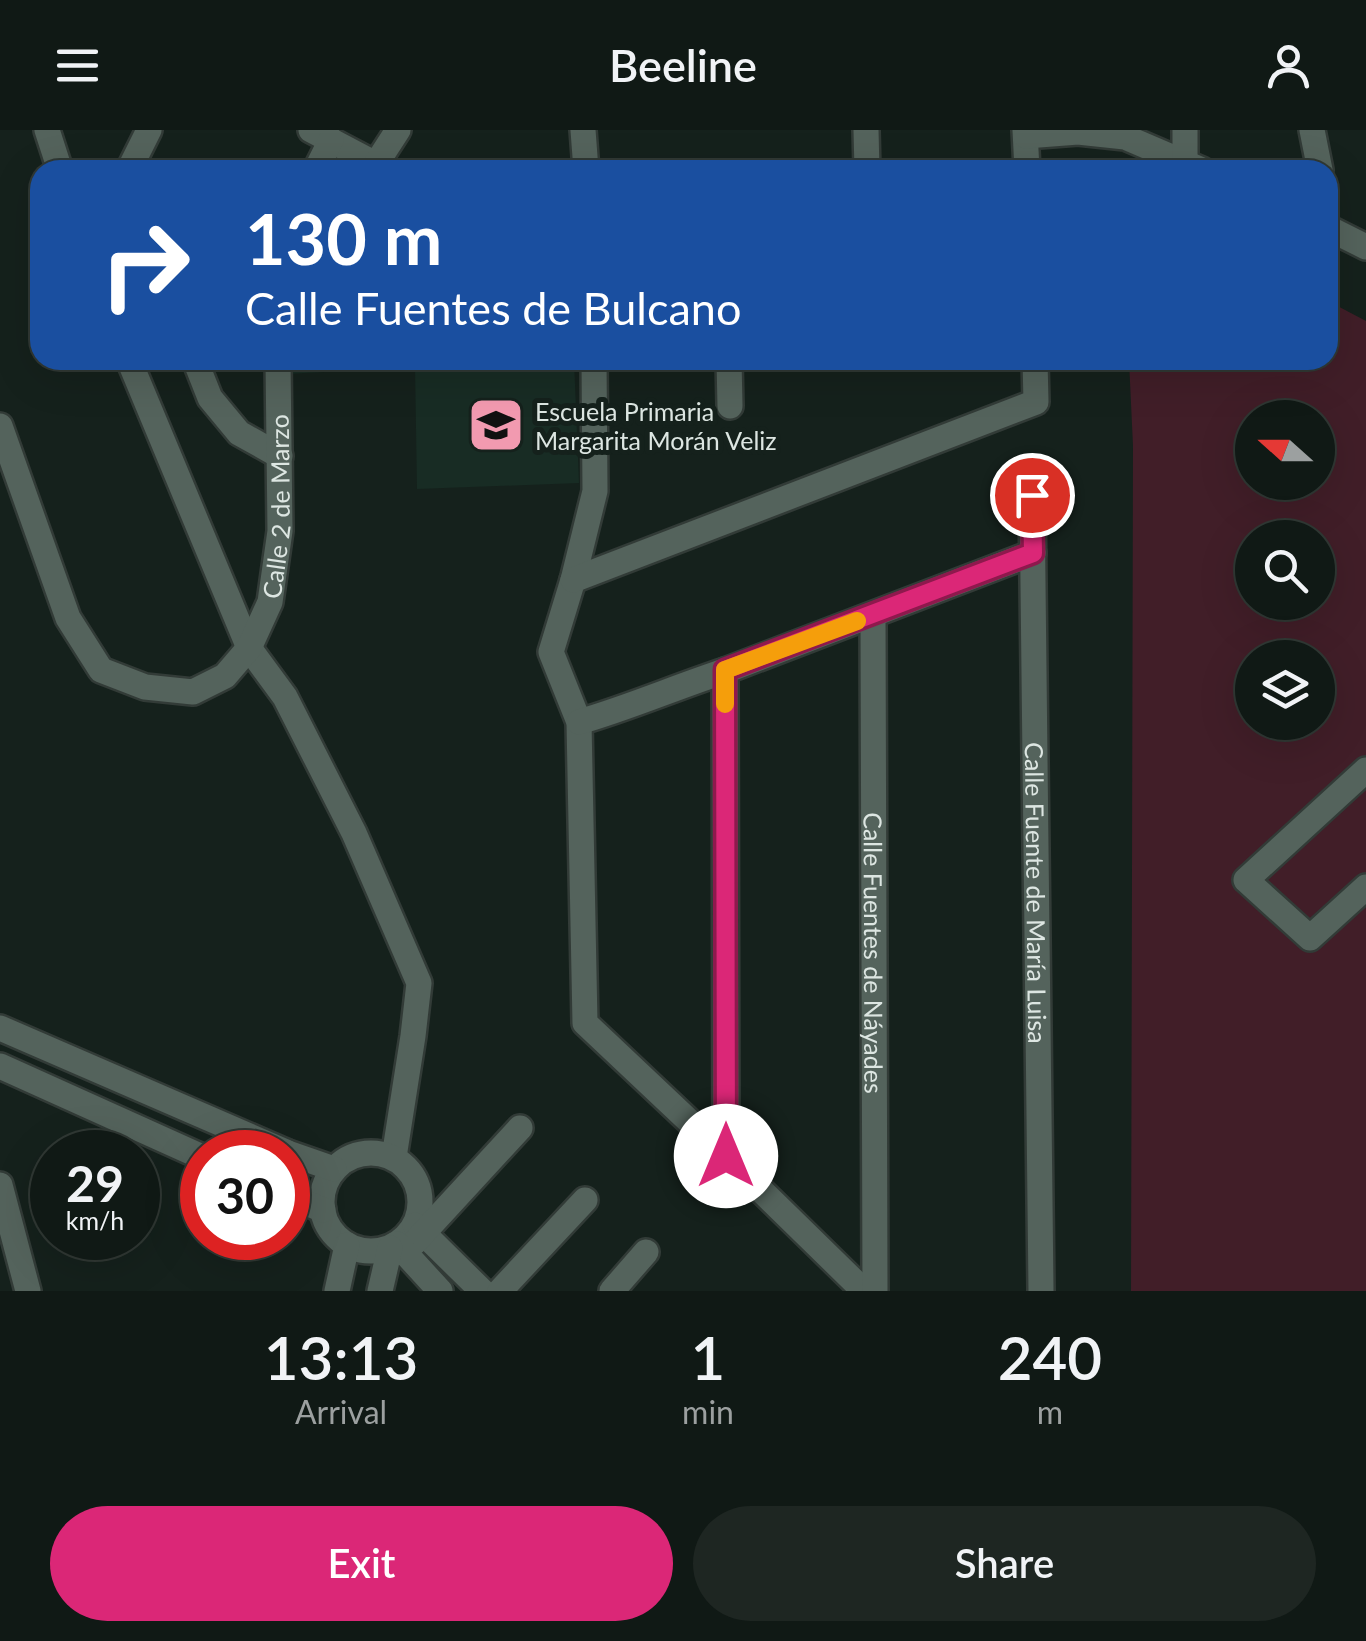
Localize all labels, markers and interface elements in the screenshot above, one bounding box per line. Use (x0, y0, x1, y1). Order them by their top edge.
icon: menu (50, 38, 105, 93)
text: Beeline (609, 38, 757, 92)
icon: person (1261, 38, 1316, 93)
text: 130 m (245, 196, 442, 280)
icon: right (80, 200, 210, 330)
text: Calle Fuentes de Bulcano (245, 281, 741, 335)
school or university icon: Escuela Primaria Margarita Morán Veliz (466, 395, 526, 455)
place label: Escuela Primaria Margarita Morán Veliz (535, 396, 777, 455)
north arrow (1235, 400, 1335, 500)
map controls (1235, 400, 1335, 740)
street label: Calle 2 de Marzo (256, 414, 296, 600)
pin (990, 453, 1075, 538)
icon: arrive (1005, 468, 1060, 523)
button: search (1235, 520, 1335, 620)
button: layers (1235, 640, 1335, 740)
street label: Calle Fuente de María Luisa (1020, 742, 1053, 1044)
street label: Calle Fuentes de Náyades (859, 812, 889, 1094)
position arrow (674, 1104, 778, 1208)
speed limit sign: 30 (180, 1130, 310, 1260)
text: 29 (66, 1153, 124, 1213)
text: km/h (66, 1205, 124, 1235)
text: 13:13 (264, 1321, 418, 1393)
text: 1 (691, 1321, 725, 1393)
text: 240 (998, 1321, 1102, 1393)
text: Arrival (295, 1392, 387, 1431)
text: min (682, 1392, 734, 1431)
text: m (1037, 1392, 1063, 1431)
button: Exit (50, 1506, 673, 1621)
button: Share (693, 1506, 1316, 1621)

